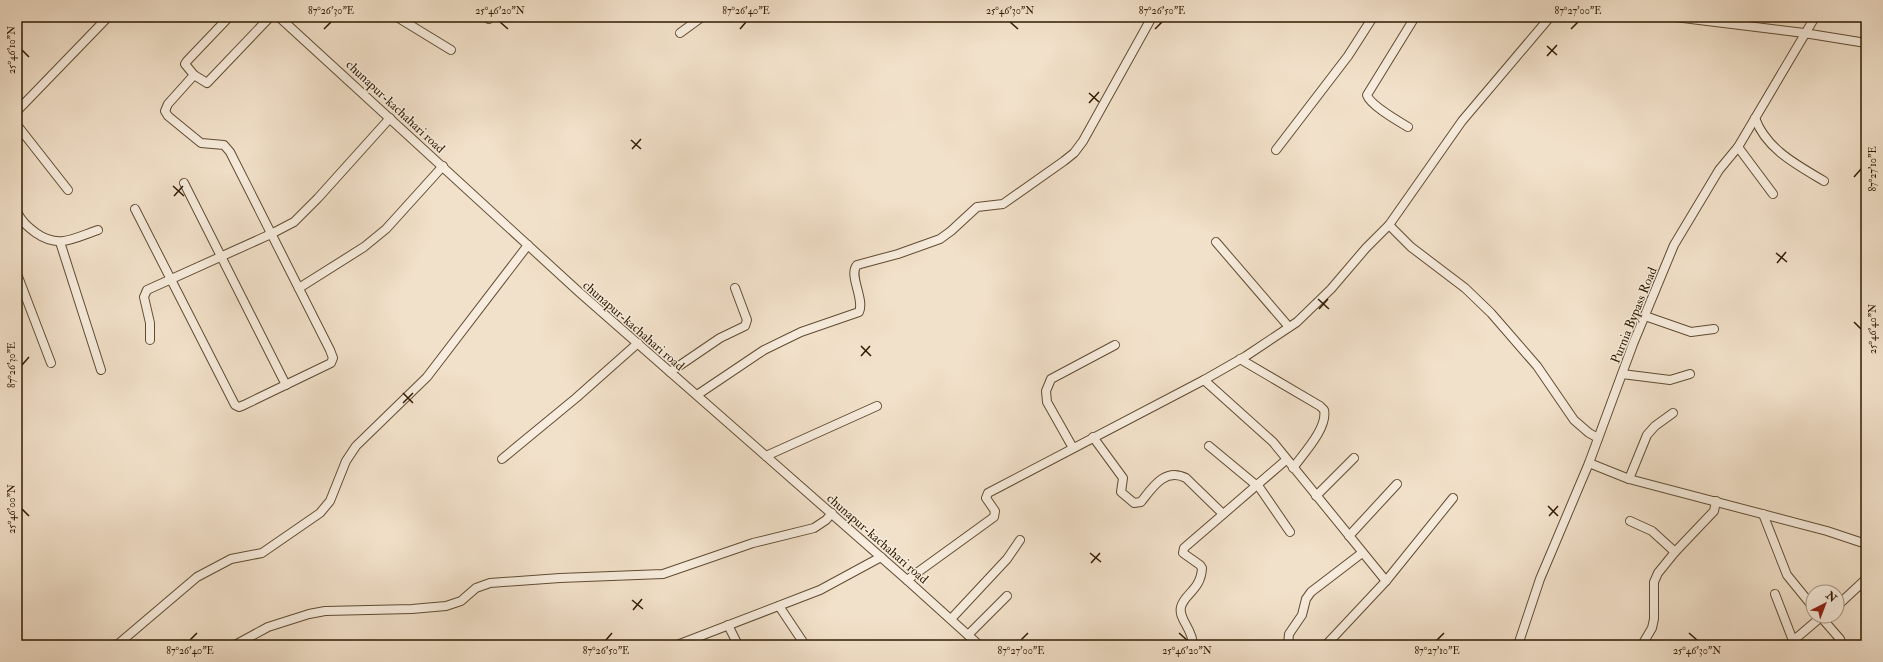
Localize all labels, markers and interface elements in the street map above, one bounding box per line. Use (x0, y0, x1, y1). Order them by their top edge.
text: 87°26'30"E (308, 5, 354, 17)
text: 25°46'20"N (475, 5, 525, 17)
text: 87°26'40"E (722, 5, 770, 17)
text: 25°46'30"N (986, 5, 1034, 17)
text: 87°26'50"E (1139, 5, 1185, 17)
text: 87°27'00"E (1555, 5, 1601, 17)
text: 25°46'10"N (6, 26, 18, 74)
street label: chunapur-kachahari road (342, 57, 448, 158)
text: 87°27'10"E (1867, 146, 1879, 192)
street label: Purnia Bypass Road (1607, 264, 1662, 366)
street label: chunapur-kachahari road (579, 277, 688, 375)
text: 25°46'40"N (1867, 304, 1879, 354)
text: 87°26'30"E (6, 342, 18, 388)
text: 25°46'00"N (6, 484, 18, 534)
street label: chunapur-kachahari road (823, 490, 932, 588)
north arrow (1805, 584, 1845, 624)
text: N (1823, 588, 1840, 606)
text: 87°26'40"E (166, 645, 214, 657)
text: 87°26'50"E (583, 645, 629, 657)
text: 87°27'00"E (998, 645, 1044, 657)
text: 25°46'20"N (1162, 645, 1212, 657)
text: 87°27'10"E (1414, 645, 1460, 657)
text: 25°46'30"N (1673, 645, 1721, 657)

